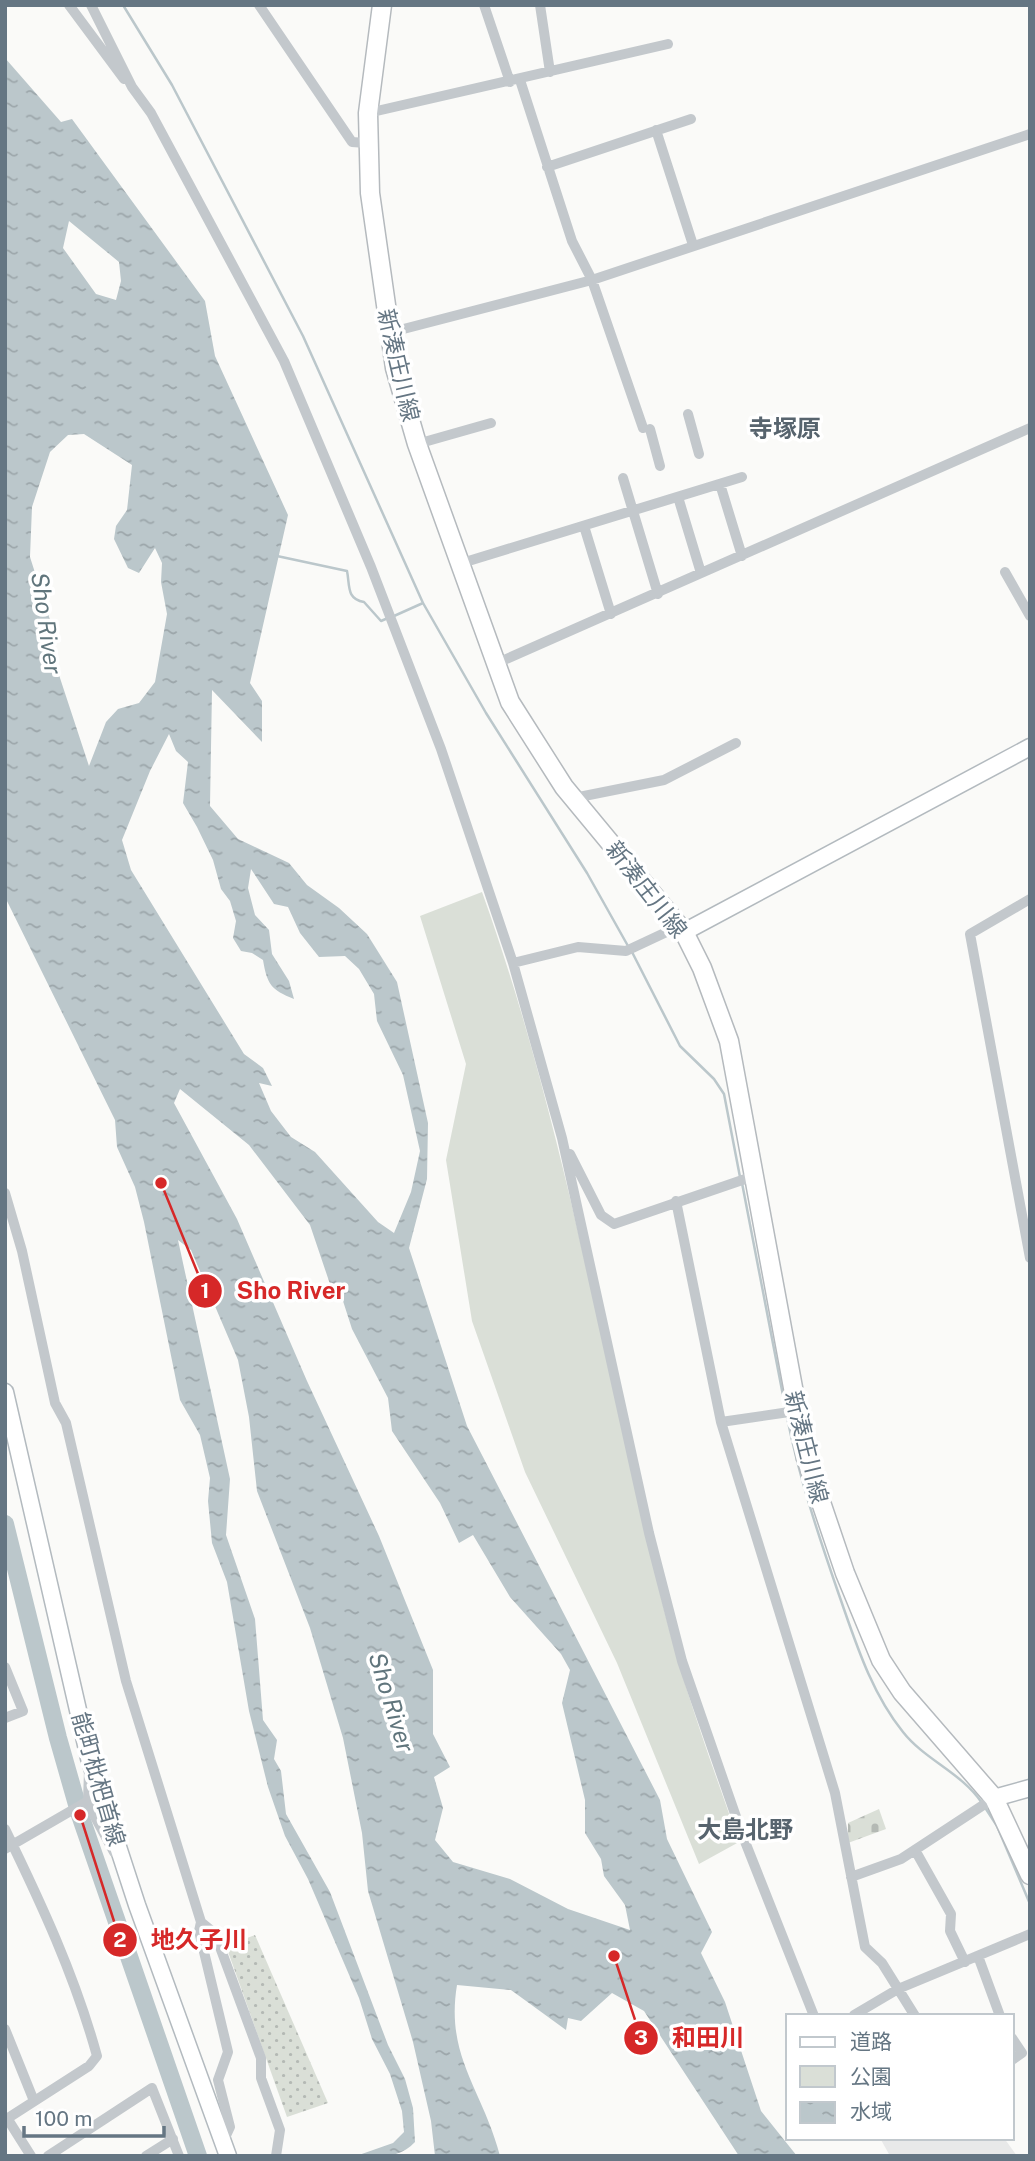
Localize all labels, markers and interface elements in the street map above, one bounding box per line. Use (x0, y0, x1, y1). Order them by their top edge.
street label: 新湊庄川線 (373, 306, 425, 424)
district label: 寺塚原 (749, 414, 821, 442)
water label: Sho River (26, 570, 68, 677)
street label: 新湊庄川線 (601, 835, 693, 943)
callout: Sho River (188, 1268, 360, 1313)
text: Sho River (237, 1276, 346, 1304)
text: 1 (201, 1278, 210, 1303)
street label: 新湊庄川線 (780, 1388, 834, 1506)
water label: Sho River (364, 1649, 421, 1756)
street label: 能町枇杷首線 (67, 1709, 131, 1849)
district label: 大島北野 (697, 1815, 793, 1843)
callout: 地久子川 (102, 1917, 261, 1962)
text: 地久子川 (151, 1925, 247, 1953)
text: 2 (113, 1927, 127, 1952)
legend (786, 2014, 1014, 2140)
callout: 和田川 (623, 2016, 758, 2061)
text: 和田川 (672, 2023, 744, 2051)
text: 3 (634, 2025, 648, 2050)
text: 道路 (850, 2029, 892, 2054)
text: 公園 (850, 2064, 892, 2089)
scale bar (24, 2094, 164, 2138)
text: 水域 (850, 2099, 892, 2124)
text: 100 m (35, 2106, 92, 2131)

